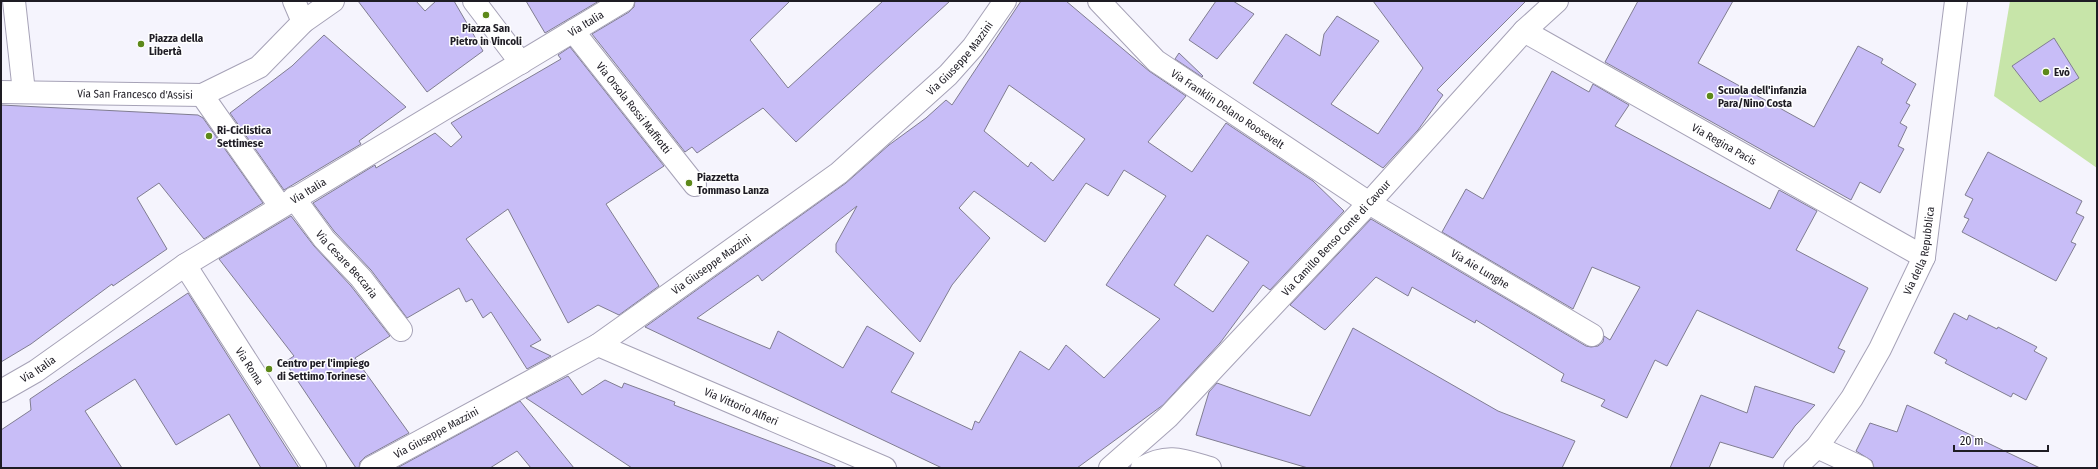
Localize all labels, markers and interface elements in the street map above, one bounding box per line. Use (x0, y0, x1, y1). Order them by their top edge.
street label: Via Italia (566, 8, 606, 39)
marker: Piazza San Pietro in Vincoli (481, 10, 491, 20)
street label: Via Giuseppe Mazzini (924, 18, 996, 98)
place label: Piazza San Pietro in Vincoli (450, 22, 522, 48)
place label: Piazza della Libertà (149, 32, 204, 58)
marker: Piazza della Libertà (136, 39, 146, 49)
street label: Via Orsola Rossi Maffiotti (594, 60, 674, 156)
street label: Via Franklin Delano Roosevelt (1169, 66, 1287, 151)
place label: Evò (2054, 66, 2070, 79)
marker: Evò (2041, 67, 2051, 77)
place label: Scuola dell'infanzia Para/Nino Costa (1718, 84, 1807, 110)
street label: Via San Francesco d'Assisi (77, 87, 193, 101)
marker: Scuola dell'infanzia Para/Nino Costa (1705, 91, 1715, 101)
street label: Via Regina Pacis (1690, 121, 1759, 168)
place label: Ri-Ciclistica Settimese (217, 124, 272, 150)
marker: Ri-Ciclistica Settimese (204, 131, 214, 141)
place label: Piazzetta Tommaso Lanza (697, 171, 770, 197)
street label: Via Italia (288, 175, 328, 206)
street label: Via Camillo Benso Conte di Cavour (1279, 177, 1393, 298)
marker: Piazzetta Tommaso Lanza (684, 178, 694, 188)
street label: Via della Repubblica (1900, 206, 1937, 297)
street label: Via Cesare Beccaria (313, 228, 381, 301)
street label: Via Giuseppe Mazzini (669, 231, 754, 297)
street label: Via Aie Lunghe (1449, 247, 1512, 291)
street label: Via Roma (233, 345, 266, 387)
street label: Via Italia (18, 353, 58, 385)
place label: Centro per l'impiego di Settimo Torinese (277, 357, 370, 383)
marker: Centro per l'impiego di Settimo Torinese (264, 364, 274, 374)
street label: Via Vittorio Alfieri (702, 385, 780, 428)
street label: Via Giuseppe Mazzini (391, 404, 481, 461)
scale bar (1954, 427, 2048, 453)
text: 20 m (1960, 434, 1984, 448)

